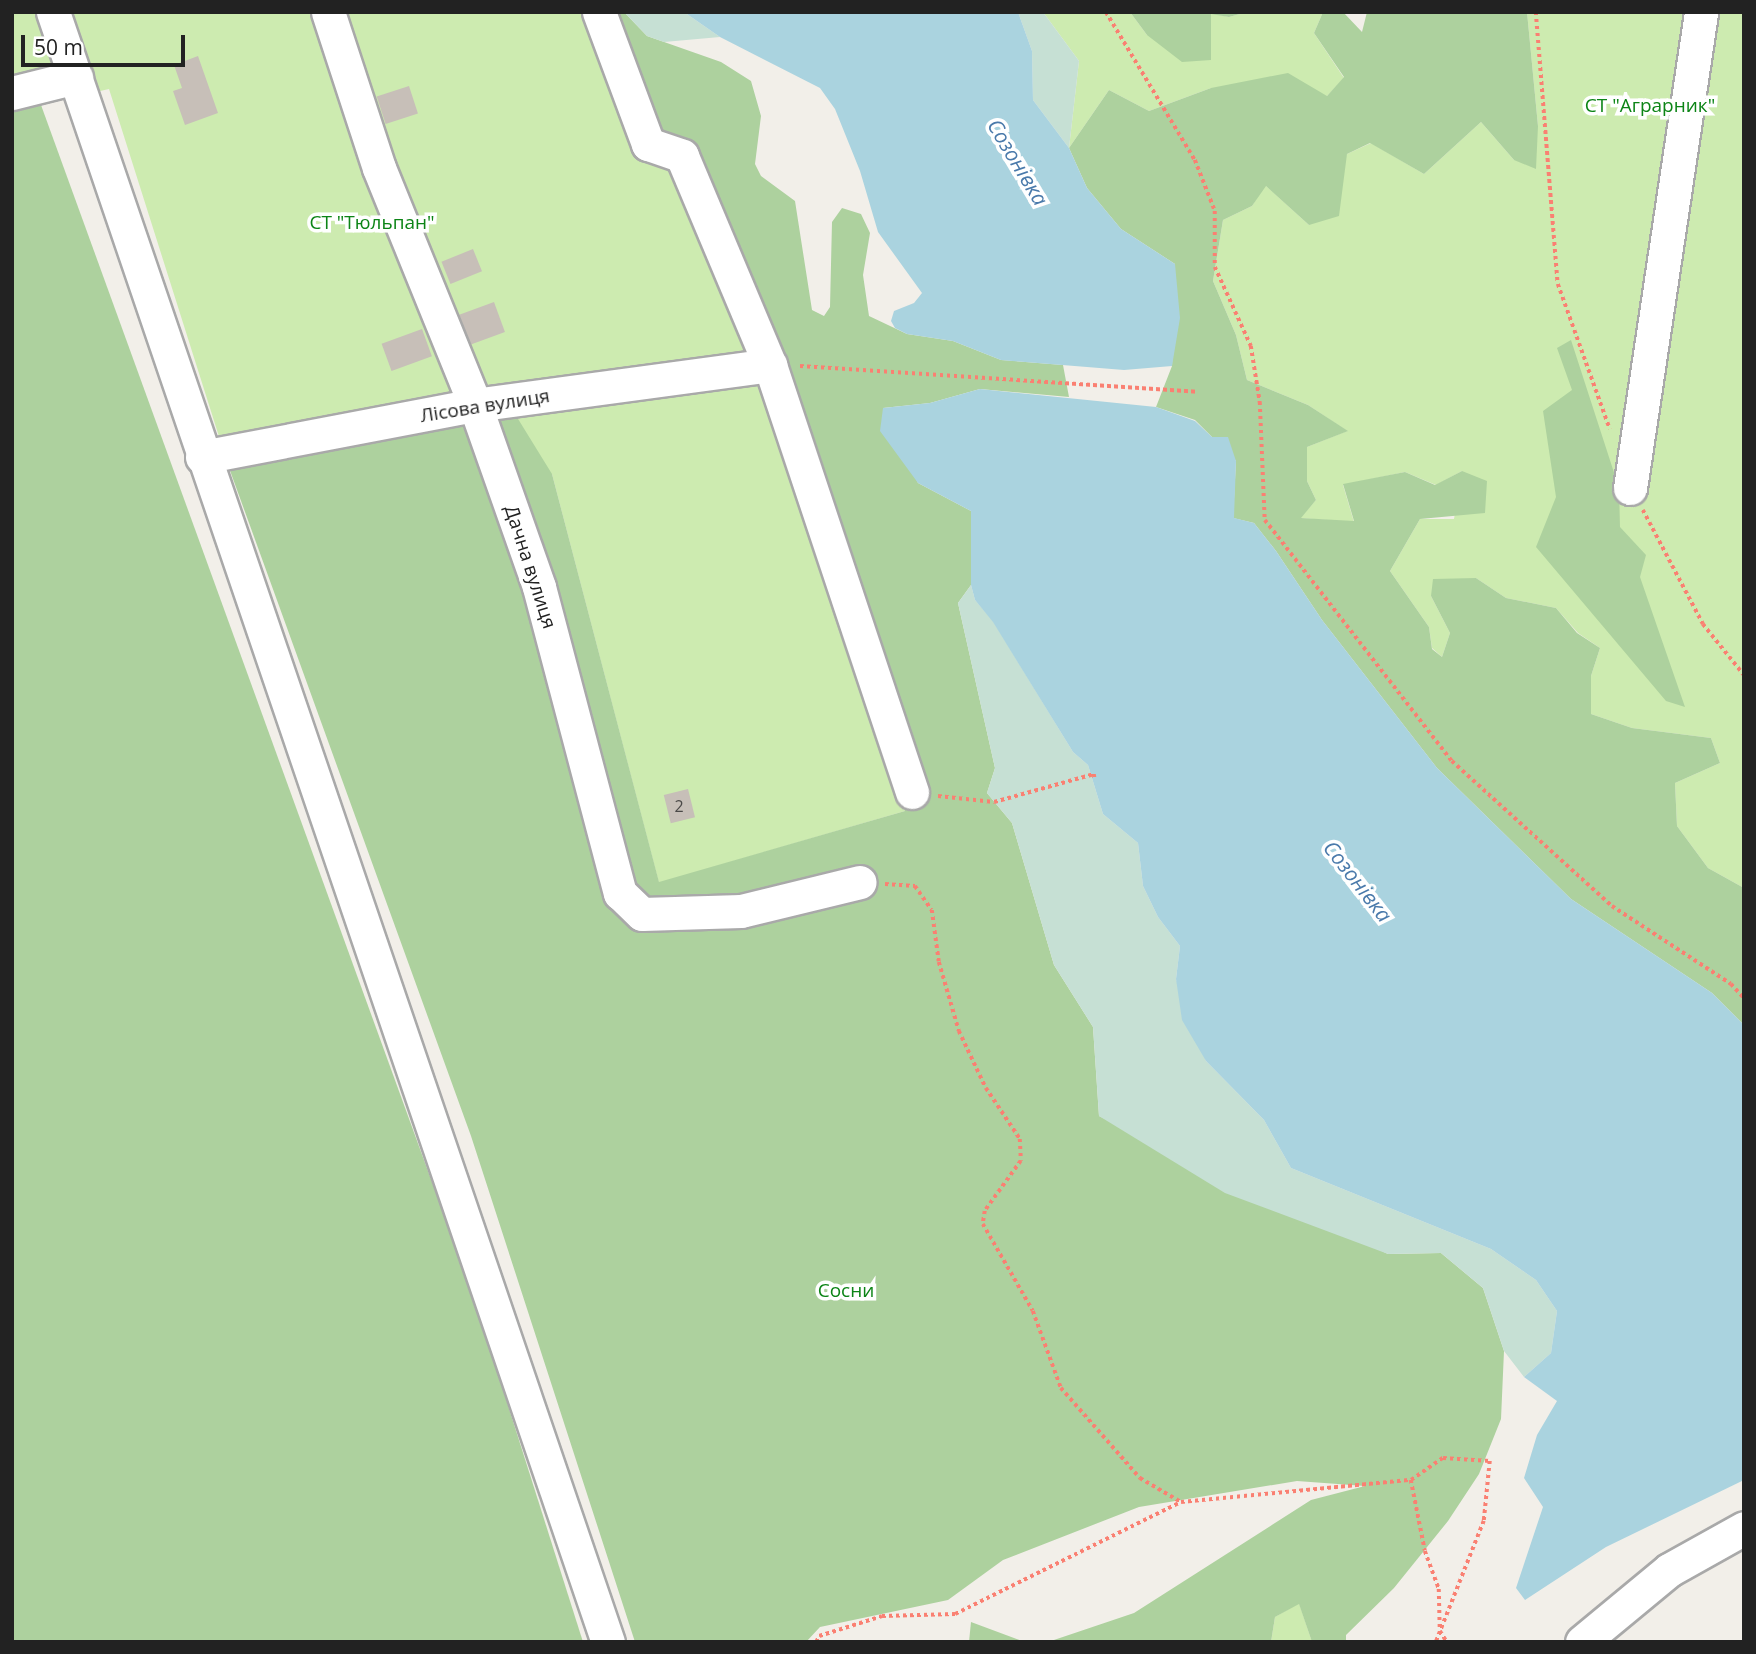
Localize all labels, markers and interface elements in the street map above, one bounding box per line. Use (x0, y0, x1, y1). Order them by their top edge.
scale bar (24, 21, 189, 65)
text: 50 m (34, 33, 83, 61)
park label: СТ "Аграрник" (1585, 95, 1715, 117)
water label: Созонівка (982, 114, 1054, 210)
park label: СТ "Тюльпан" (309, 212, 435, 234)
street label: Лісова вулиця (419, 385, 551, 427)
street label: Дачна вулиця (499, 502, 561, 632)
house number: 2 (674, 796, 684, 816)
water label: Созонівка (1318, 835, 1398, 927)
park label: Сосни (818, 1280, 874, 1302)

